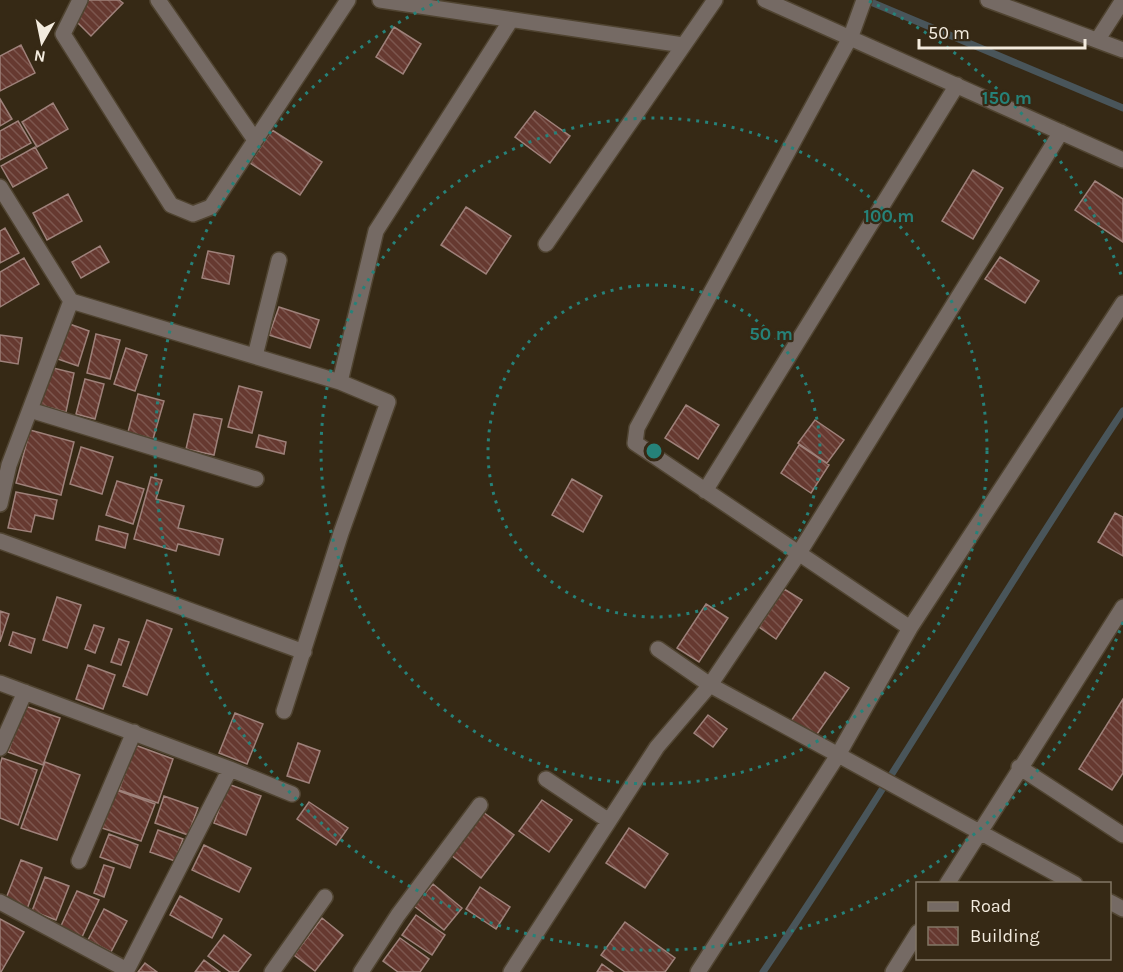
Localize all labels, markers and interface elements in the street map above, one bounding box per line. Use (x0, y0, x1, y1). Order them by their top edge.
north arrow (12, 12, 72, 72)
scale bar (919, 12, 1086, 50)
text: 50 m (928, 22, 970, 44)
text: N (33, 46, 47, 67)
text: 150 m (982, 87, 1032, 109)
text: 100 m (864, 205, 914, 227)
text: 50 m (749, 323, 793, 345)
centre of rings (644, 441, 664, 461)
legend (916, 882, 1111, 960)
text: Road (970, 895, 1011, 917)
text: Building (970, 925, 1040, 947)

